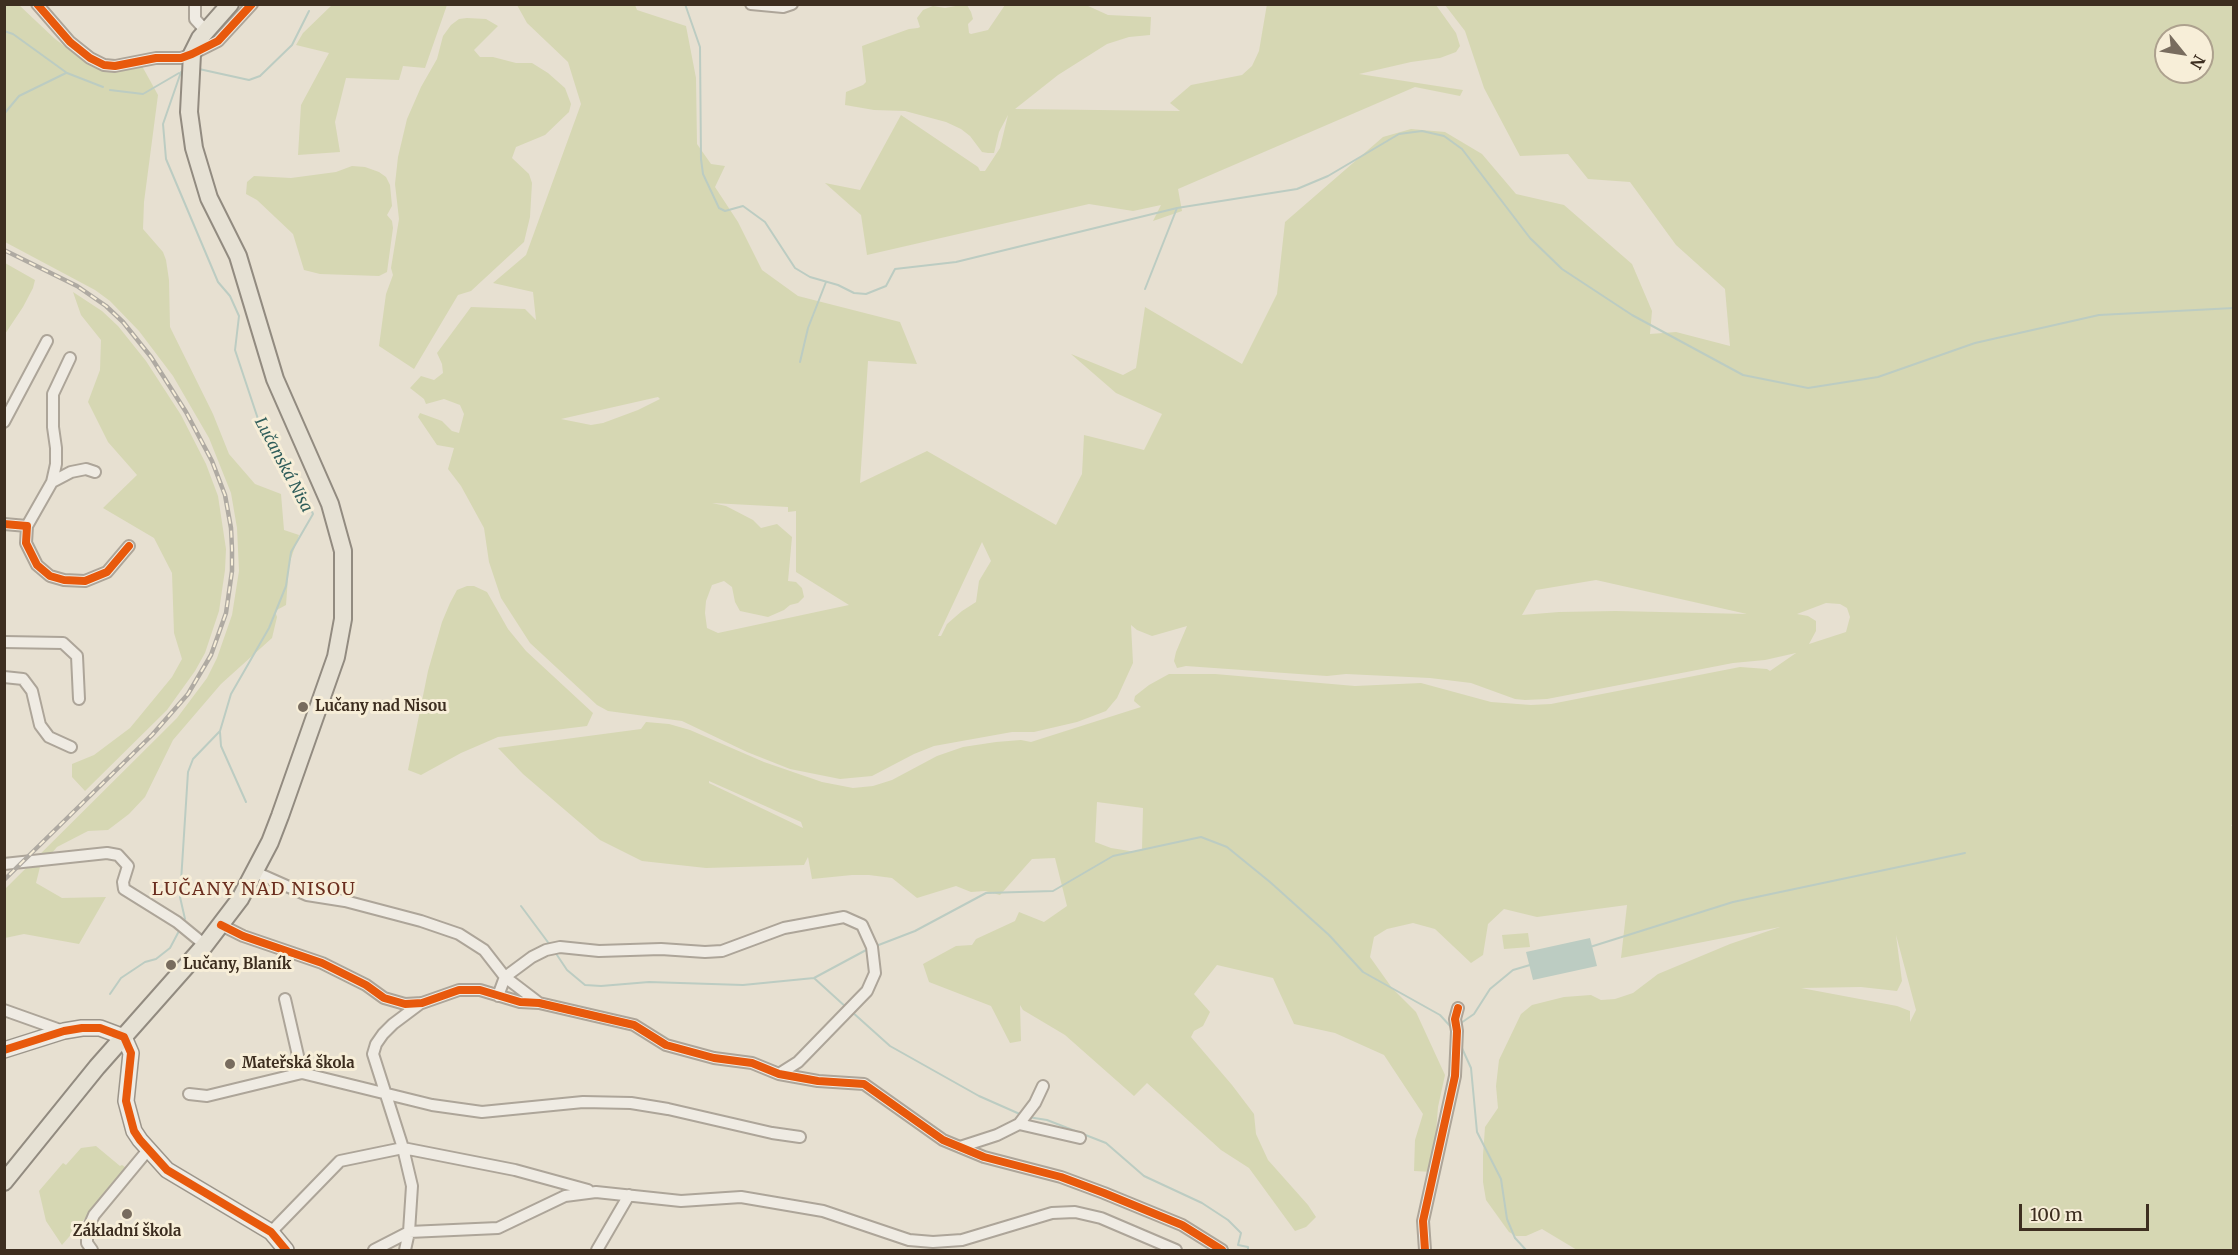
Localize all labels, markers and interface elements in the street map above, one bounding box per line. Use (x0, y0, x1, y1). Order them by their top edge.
north arrow (2154, 24, 2214, 84)
text: N (2186, 52, 2210, 72)
water label: Lučanská Nisa (250, 414, 316, 516)
place label: Lučany nad Nisou (315, 698, 447, 716)
marker: Lučany nad Nisou (296, 700, 310, 714)
district label: LUČANY NAD NISOU (152, 879, 356, 901)
place label: Lučany, Blaník (183, 956, 291, 974)
marker: Lučany, Blaník (164, 958, 178, 972)
place label: Mateřská škola (242, 1055, 355, 1073)
marker: Mateřská škola (223, 1057, 237, 1071)
scale bar (2022, 1192, 2152, 1230)
text: 100 m (2030, 1203, 2083, 1226)
marker: Základní škola (120, 1207, 134, 1221)
place label: Základní škola (73, 1223, 181, 1241)

